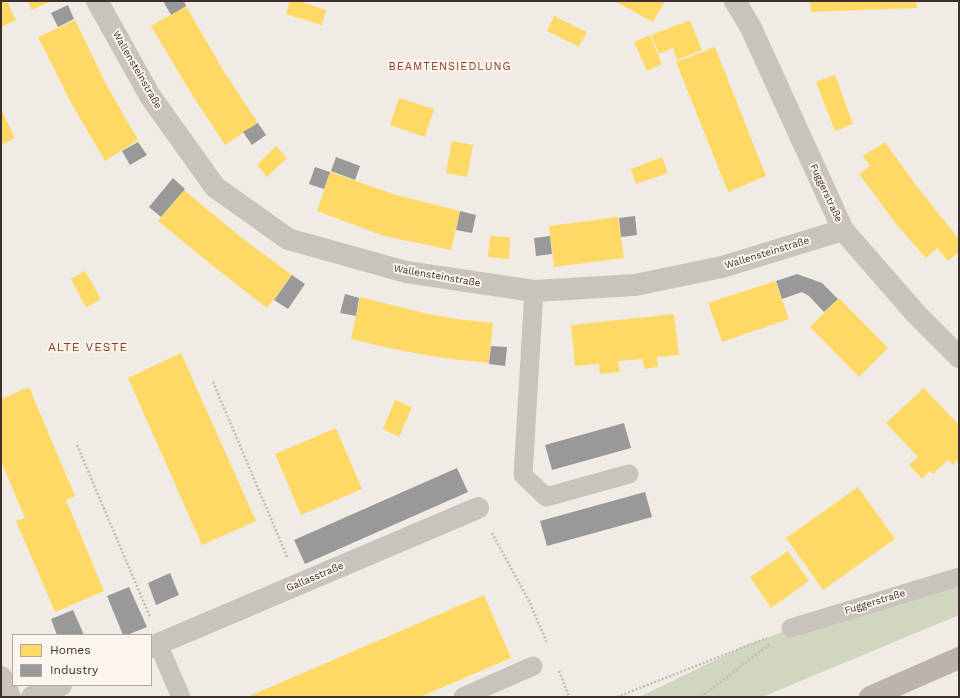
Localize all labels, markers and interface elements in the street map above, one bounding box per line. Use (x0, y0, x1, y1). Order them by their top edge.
street label: Wallensteinstraße (110, 29, 164, 111)
district label: BEAMTENSIEDLUNG (388, 60, 512, 74)
street label: Fuggerstraße (807, 162, 845, 224)
street label: Wallensteinstraße (723, 234, 811, 272)
street label: Wallensteinstraße (393, 262, 481, 290)
district label: ALTE VESTE (48, 340, 128, 354)
street label: Gallasstraße (285, 560, 345, 594)
street label: Fuggerstraße (843, 587, 907, 617)
legend (12, 634, 152, 686)
text: Homes (50, 643, 91, 657)
text: Industry (50, 663, 98, 677)

